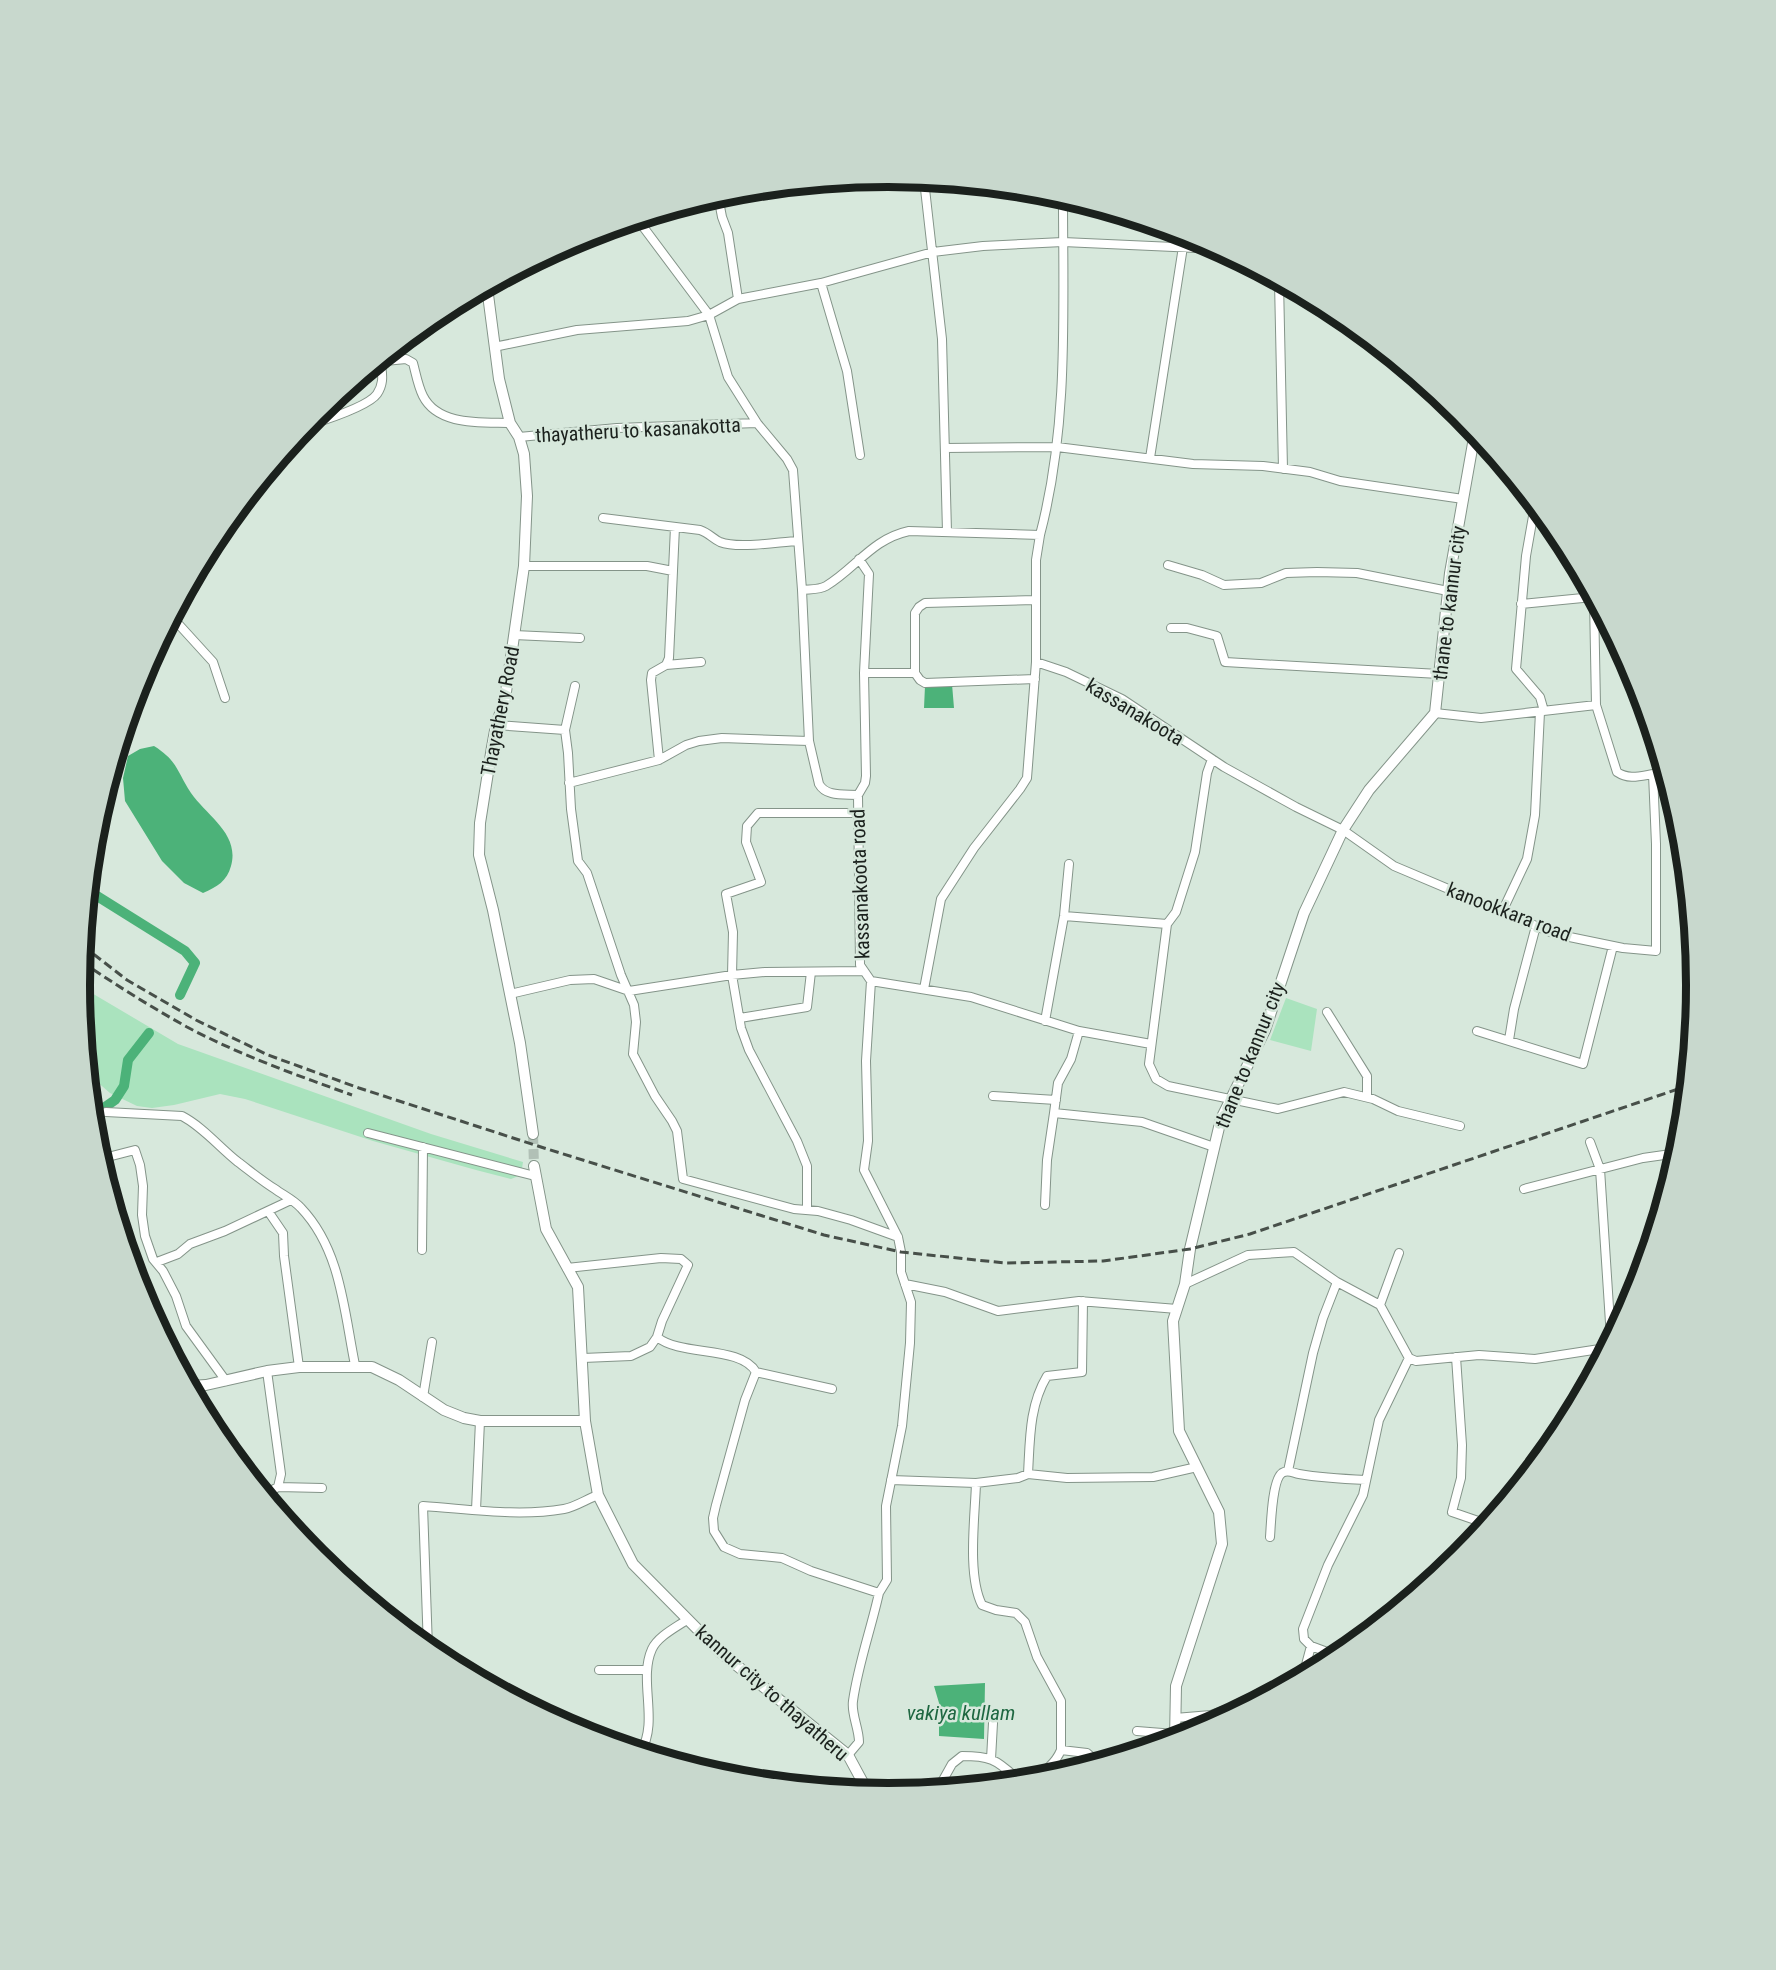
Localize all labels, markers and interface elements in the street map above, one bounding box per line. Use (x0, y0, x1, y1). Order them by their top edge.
street label: thayatheru to kasanakotta (535, 413, 741, 447)
street label: thane to kannur city (1428, 524, 1470, 682)
street label: Thayathery Road (476, 644, 524, 778)
street label: kassanakoota (1082, 673, 1188, 751)
street label: kassanakoota road (845, 808, 875, 960)
street label: kanookkara road (1443, 877, 1575, 947)
street label: thane to kannur city (1210, 978, 1290, 1132)
street label: kannur city to thayatheru (691, 1620, 853, 1766)
water label: vakiya kullam (907, 1701, 1015, 1725)

